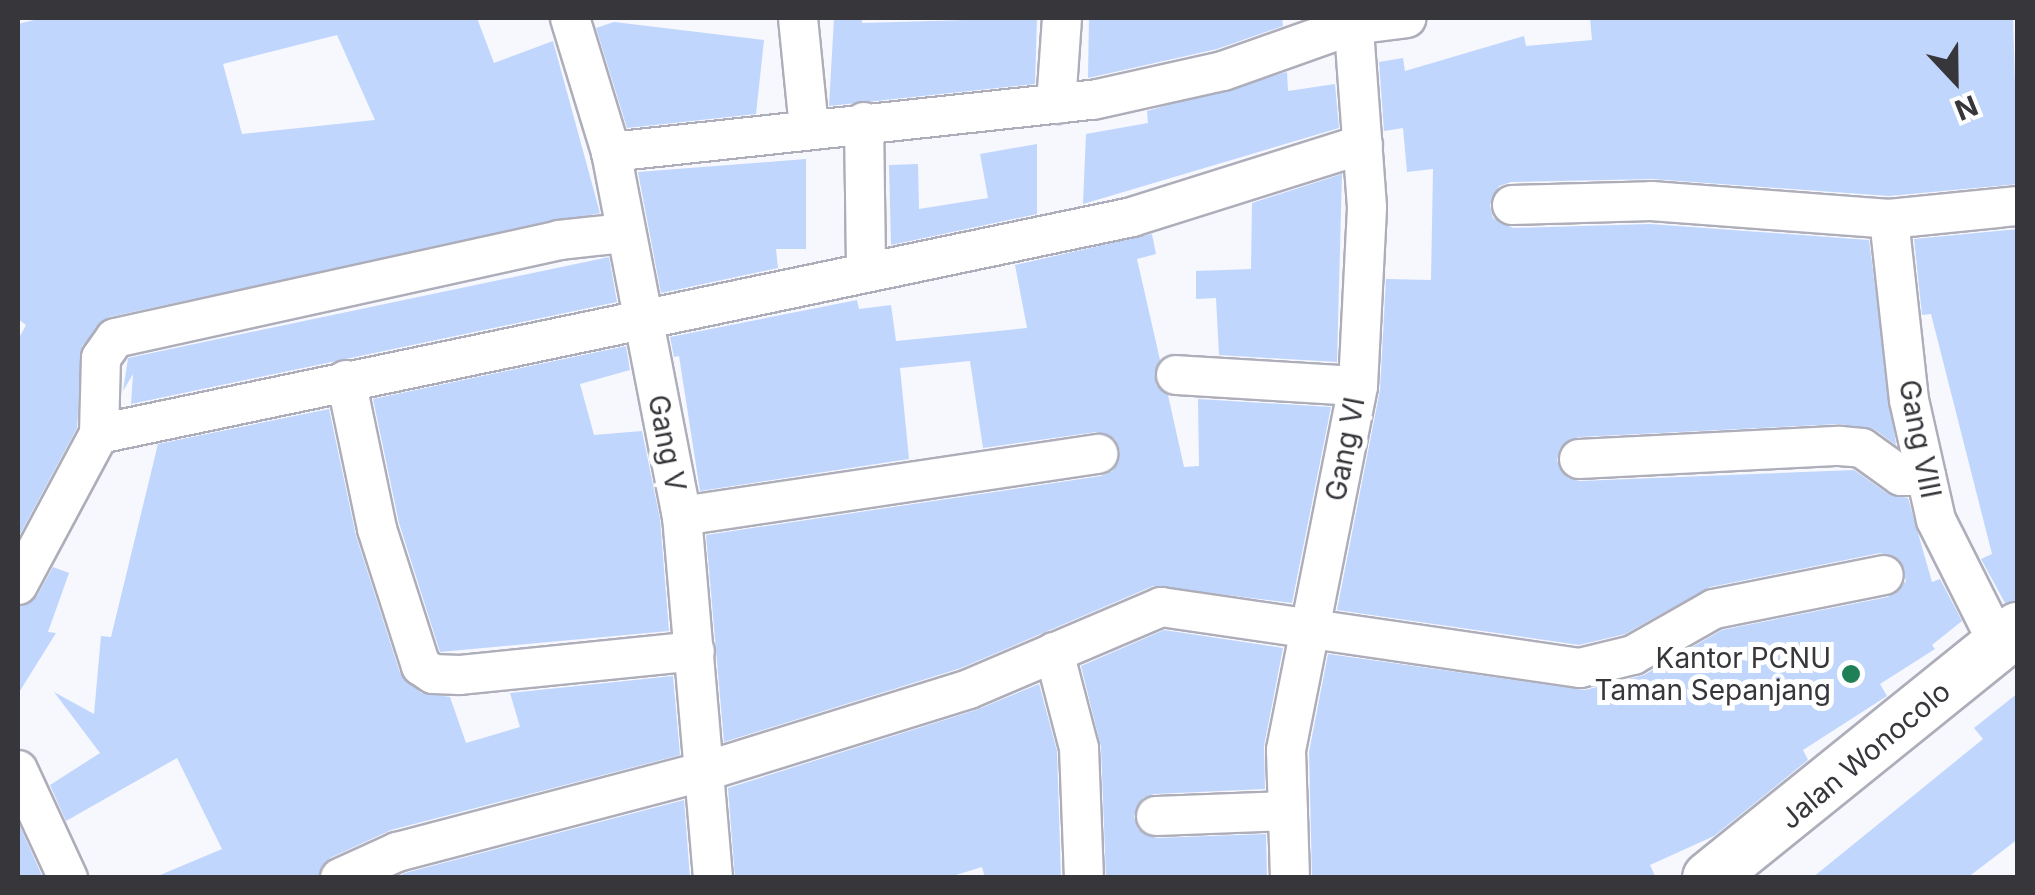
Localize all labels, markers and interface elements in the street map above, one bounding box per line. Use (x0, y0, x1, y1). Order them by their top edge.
north arrow (1905, 30, 2005, 130)
text: N (1950, 88, 1983, 128)
street label: Gang VIII (1892, 377, 1948, 501)
street label: Gang V (641, 392, 693, 494)
street label: Gang VI (1318, 394, 1372, 504)
place label: Kantor PCNU Taman Sepanjang (1594, 641, 1831, 707)
marker: Kantor PCNU Taman Sepanjang (1840, 663, 1862, 685)
street label: Jalan Wonocolo (1773, 674, 1957, 836)

